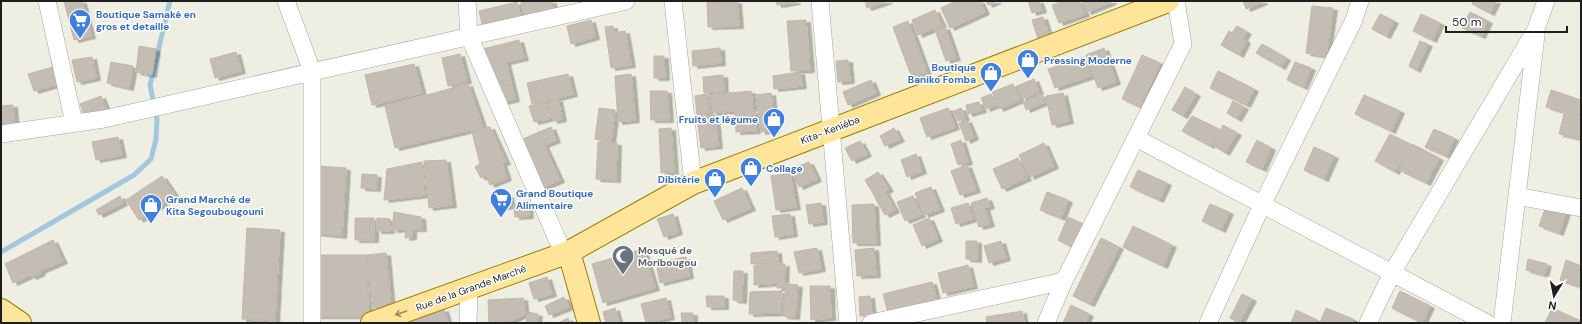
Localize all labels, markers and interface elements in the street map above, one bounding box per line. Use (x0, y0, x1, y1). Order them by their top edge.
supermarket icon: Boutique Samaké en gros et detaille (67, 7, 93, 40)
place label: Boutique Samaké en gros et detaille (96, 8, 196, 33)
scale bar (1446, 8, 1567, 34)
text: 50 m (1452, 14, 1481, 30)
shop icon: Pressing Moderne (1015, 47, 1041, 80)
place label: Pressing Moderne (1044, 54, 1132, 67)
shop icon: Boutique Baniko Fomba (978, 60, 1004, 93)
place label: Boutique Baniko Fomba (908, 61, 976, 86)
shop icon: Fruits et légume (761, 106, 787, 139)
place label: Fruits et légume (679, 113, 758, 126)
street label: Kita- Keniéba (799, 113, 861, 147)
shop icon: Collage (738, 155, 764, 188)
place label: Collage (766, 162, 802, 175)
shop icon: Dibitérie (702, 166, 728, 199)
place label: Dibitérie (658, 173, 700, 186)
supermarket icon: Grand Boutique Alimentaire (488, 186, 514, 219)
place label: Grand Boutique Alimentaire (516, 187, 593, 212)
shop icon: Grand Marché de Kita Segoubougouni (138, 192, 164, 225)
place label: Grand Marché de Kita Segoubougouni (166, 193, 264, 218)
mosque icon: Mosqué de Moribougou (610, 243, 636, 276)
place label: Mosqué de Moribougou (638, 244, 697, 269)
street label: Rue de la Grande Marché (414, 262, 528, 314)
north arrow (1534, 276, 1574, 316)
text: N (1547, 298, 1557, 313)
one-way arrow (394, 310, 407, 317)

